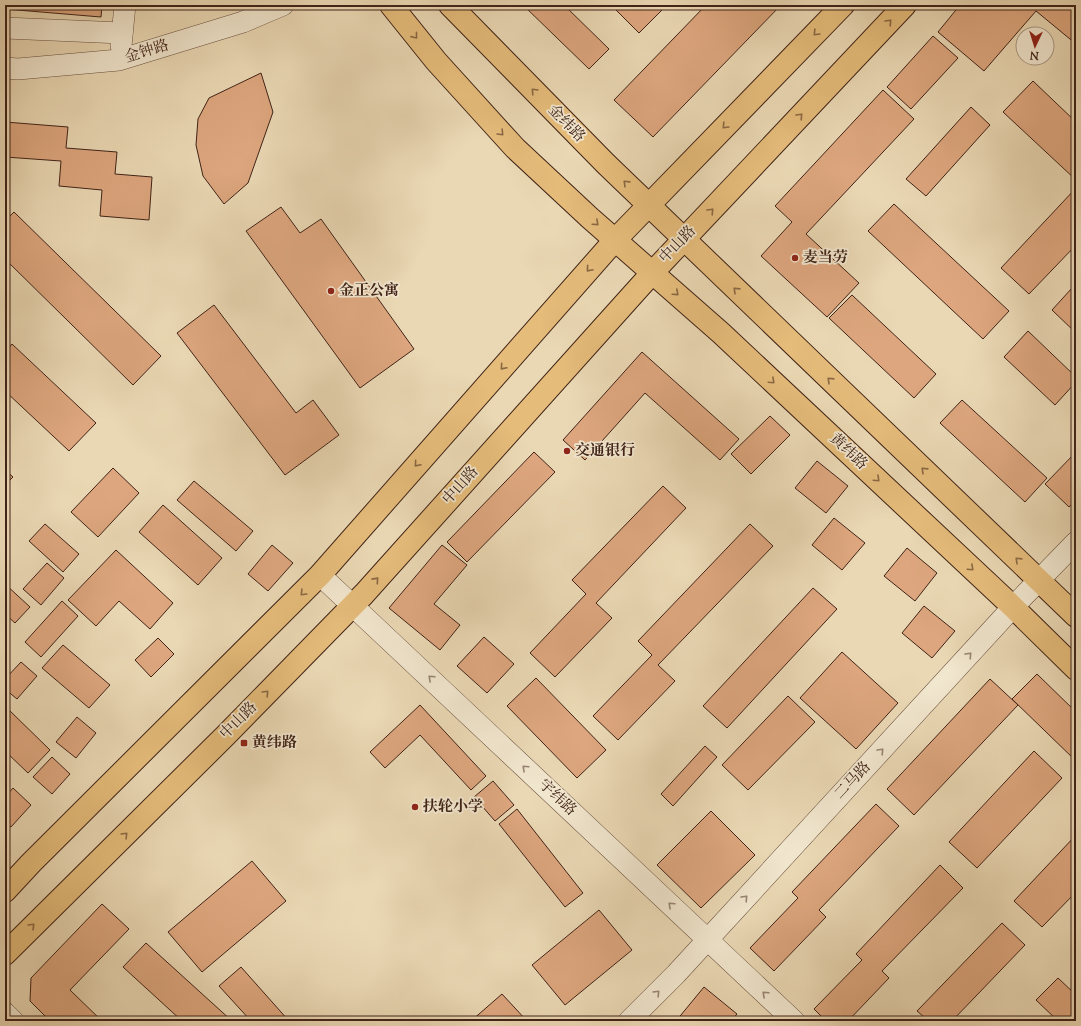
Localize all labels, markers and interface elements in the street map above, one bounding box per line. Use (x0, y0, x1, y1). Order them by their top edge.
one-way arrow (884, 19, 892, 27)
north arrow (1015, 26, 1055, 66)
one-way arrow (813, 28, 821, 36)
one-way arrow (411, 31, 418, 38)
street label: 金钟路 (122, 35, 172, 69)
text: N (1029, 47, 1040, 63)
one-way arrow (531, 88, 539, 96)
street label: 金纬路 (543, 101, 589, 147)
one-way arrow (795, 113, 802, 121)
one-way arrow (722, 121, 730, 129)
one-way arrow (496, 128, 504, 136)
one-way arrow (623, 181, 631, 188)
one-way arrow (706, 208, 714, 216)
one-way arrow (591, 218, 598, 225)
street label: 中山路 (655, 222, 701, 268)
place label: 麦当劳 (803, 248, 848, 269)
marker: 麦当劳 (790, 253, 800, 263)
one-way arrow (586, 264, 594, 272)
place label: 金正公寓 (339, 281, 399, 302)
marker: 金正公寓 (326, 286, 336, 296)
one-way arrow (733, 287, 741, 295)
one-way arrow (671, 288, 679, 295)
one-way arrow (501, 362, 508, 370)
one-way arrow (767, 376, 775, 383)
one-way arrow (827, 377, 835, 385)
street label: 黄纬路 (824, 429, 872, 475)
place label: 交通银行 (575, 441, 635, 462)
marker: 交通银行 (562, 446, 572, 456)
one-way arrow (415, 460, 422, 467)
street label: 中山路 (438, 462, 484, 510)
one-way arrow (921, 467, 929, 475)
one-way arrow (872, 474, 880, 482)
one-way arrow (1015, 557, 1023, 565)
one-way arrow (967, 563, 974, 570)
one-way arrow (372, 577, 379, 585)
one-way arrow (300, 588, 308, 595)
one-way arrow (964, 652, 971, 660)
one-way arrow (428, 675, 436, 683)
one-way arrow (261, 690, 269, 698)
street label: 中山路 (216, 698, 262, 744)
place label: 黄纬路 (252, 733, 297, 754)
marker: 黄纬路 (239, 738, 249, 748)
one-way arrow (876, 748, 883, 756)
street label: 二马路 (830, 757, 876, 805)
one-way arrow (522, 765, 530, 772)
street label: 宇纬路 (533, 775, 581, 821)
place label: 扶轮小学 (423, 797, 483, 818)
marker: 扶轮小学 (410, 802, 420, 812)
one-way arrow (120, 832, 128, 840)
one-way arrow (741, 895, 748, 903)
one-way arrow (668, 902, 676, 910)
one-way arrow (28, 923, 35, 931)
one-way arrow (652, 990, 660, 998)
one-way arrow (762, 991, 770, 999)

